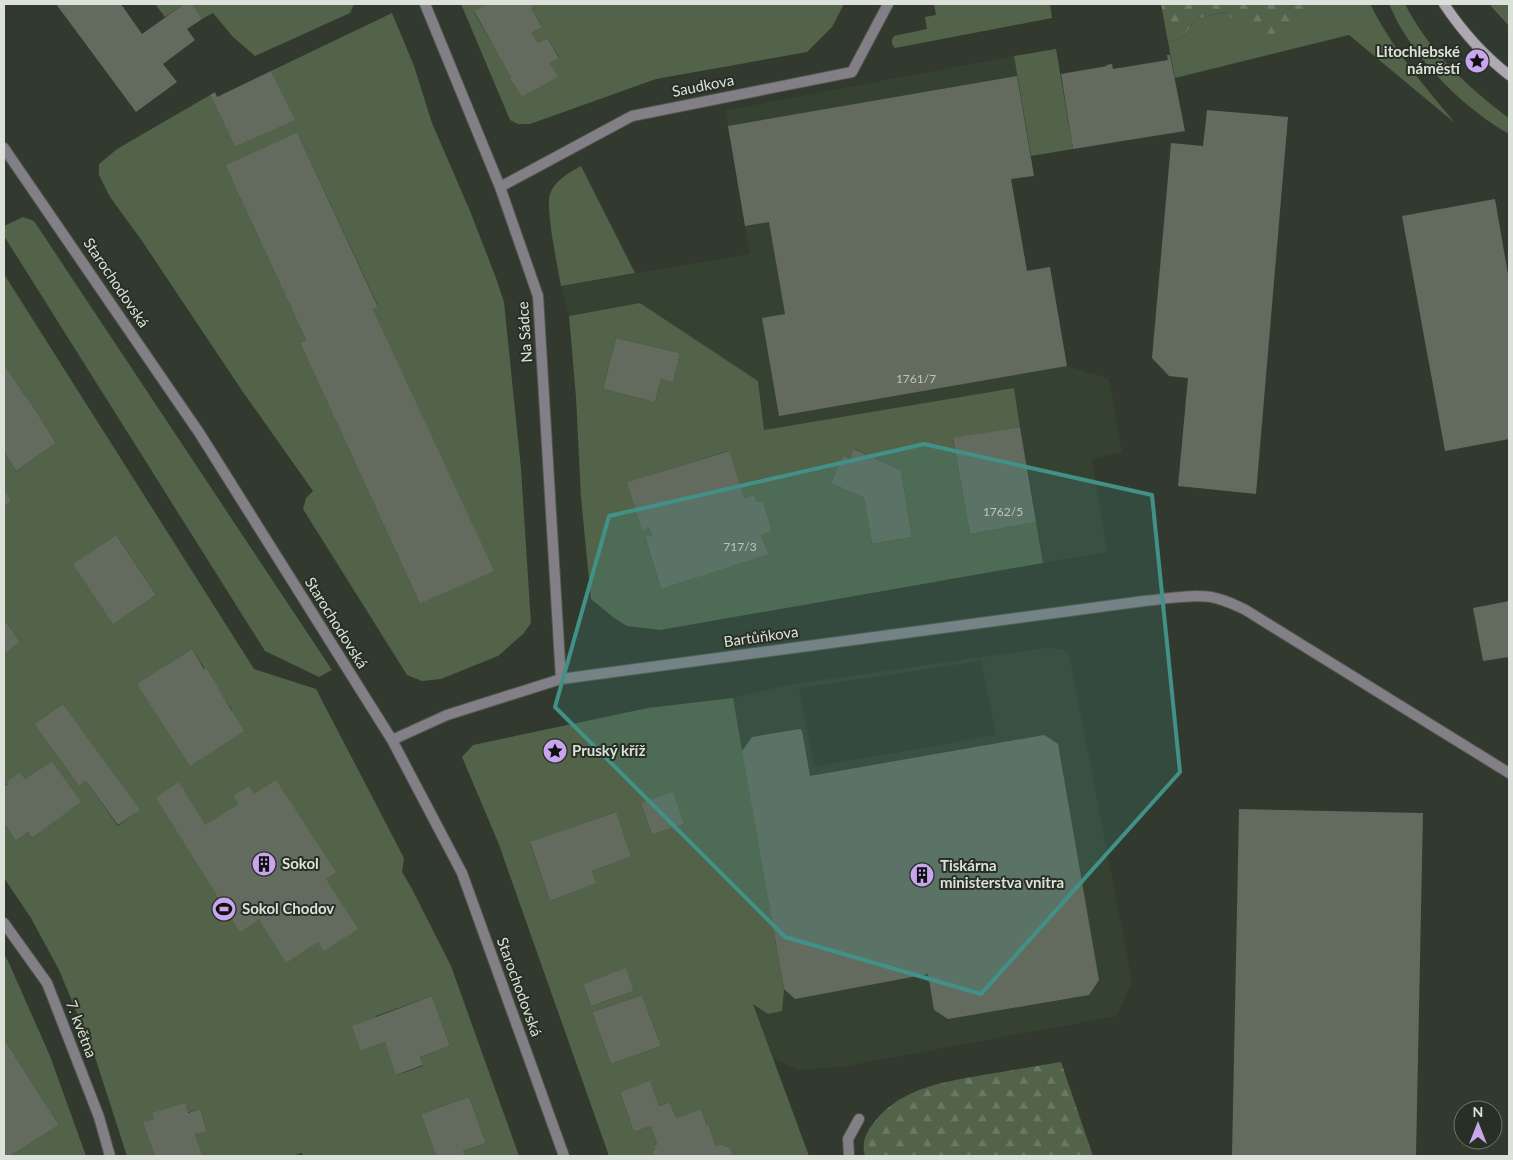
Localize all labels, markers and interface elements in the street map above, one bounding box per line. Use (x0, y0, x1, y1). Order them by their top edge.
place label: Litochlebské náměstí (1376, 42, 1461, 77)
place icon: Litochlebské náměstí (1464, 48, 1490, 74)
street label: Saudkova (670, 70, 735, 100)
street label: Starochodovská (80, 234, 153, 331)
street label: Na Sádce (513, 301, 535, 363)
house number: 1761/7 (896, 371, 936, 386)
house number: 1762/5 (983, 504, 1023, 519)
house number: 717/3 (723, 539, 757, 554)
street label: Starochodovská (302, 574, 372, 671)
street label: Bartůňkova (722, 622, 799, 650)
place icon: Pruský kříž (542, 738, 568, 764)
place label: Pruský kříž (572, 741, 646, 759)
building icon: Sokol (251, 851, 277, 877)
place label: Sokol (282, 854, 319, 872)
place label: Tiskárna ministerstva vnitra (940, 856, 1064, 891)
building icon: Tiskárna ministerstva vnitra (909, 862, 935, 888)
sports icon: Sokol Chodov (211, 896, 237, 922)
place label: Sokol Chodov (242, 899, 334, 917)
street label: Starochodovská (494, 935, 546, 1039)
street label: 7. května (63, 997, 101, 1060)
north arrow (1453, 1100, 1503, 1150)
text: N (1473, 1103, 1483, 1120)

